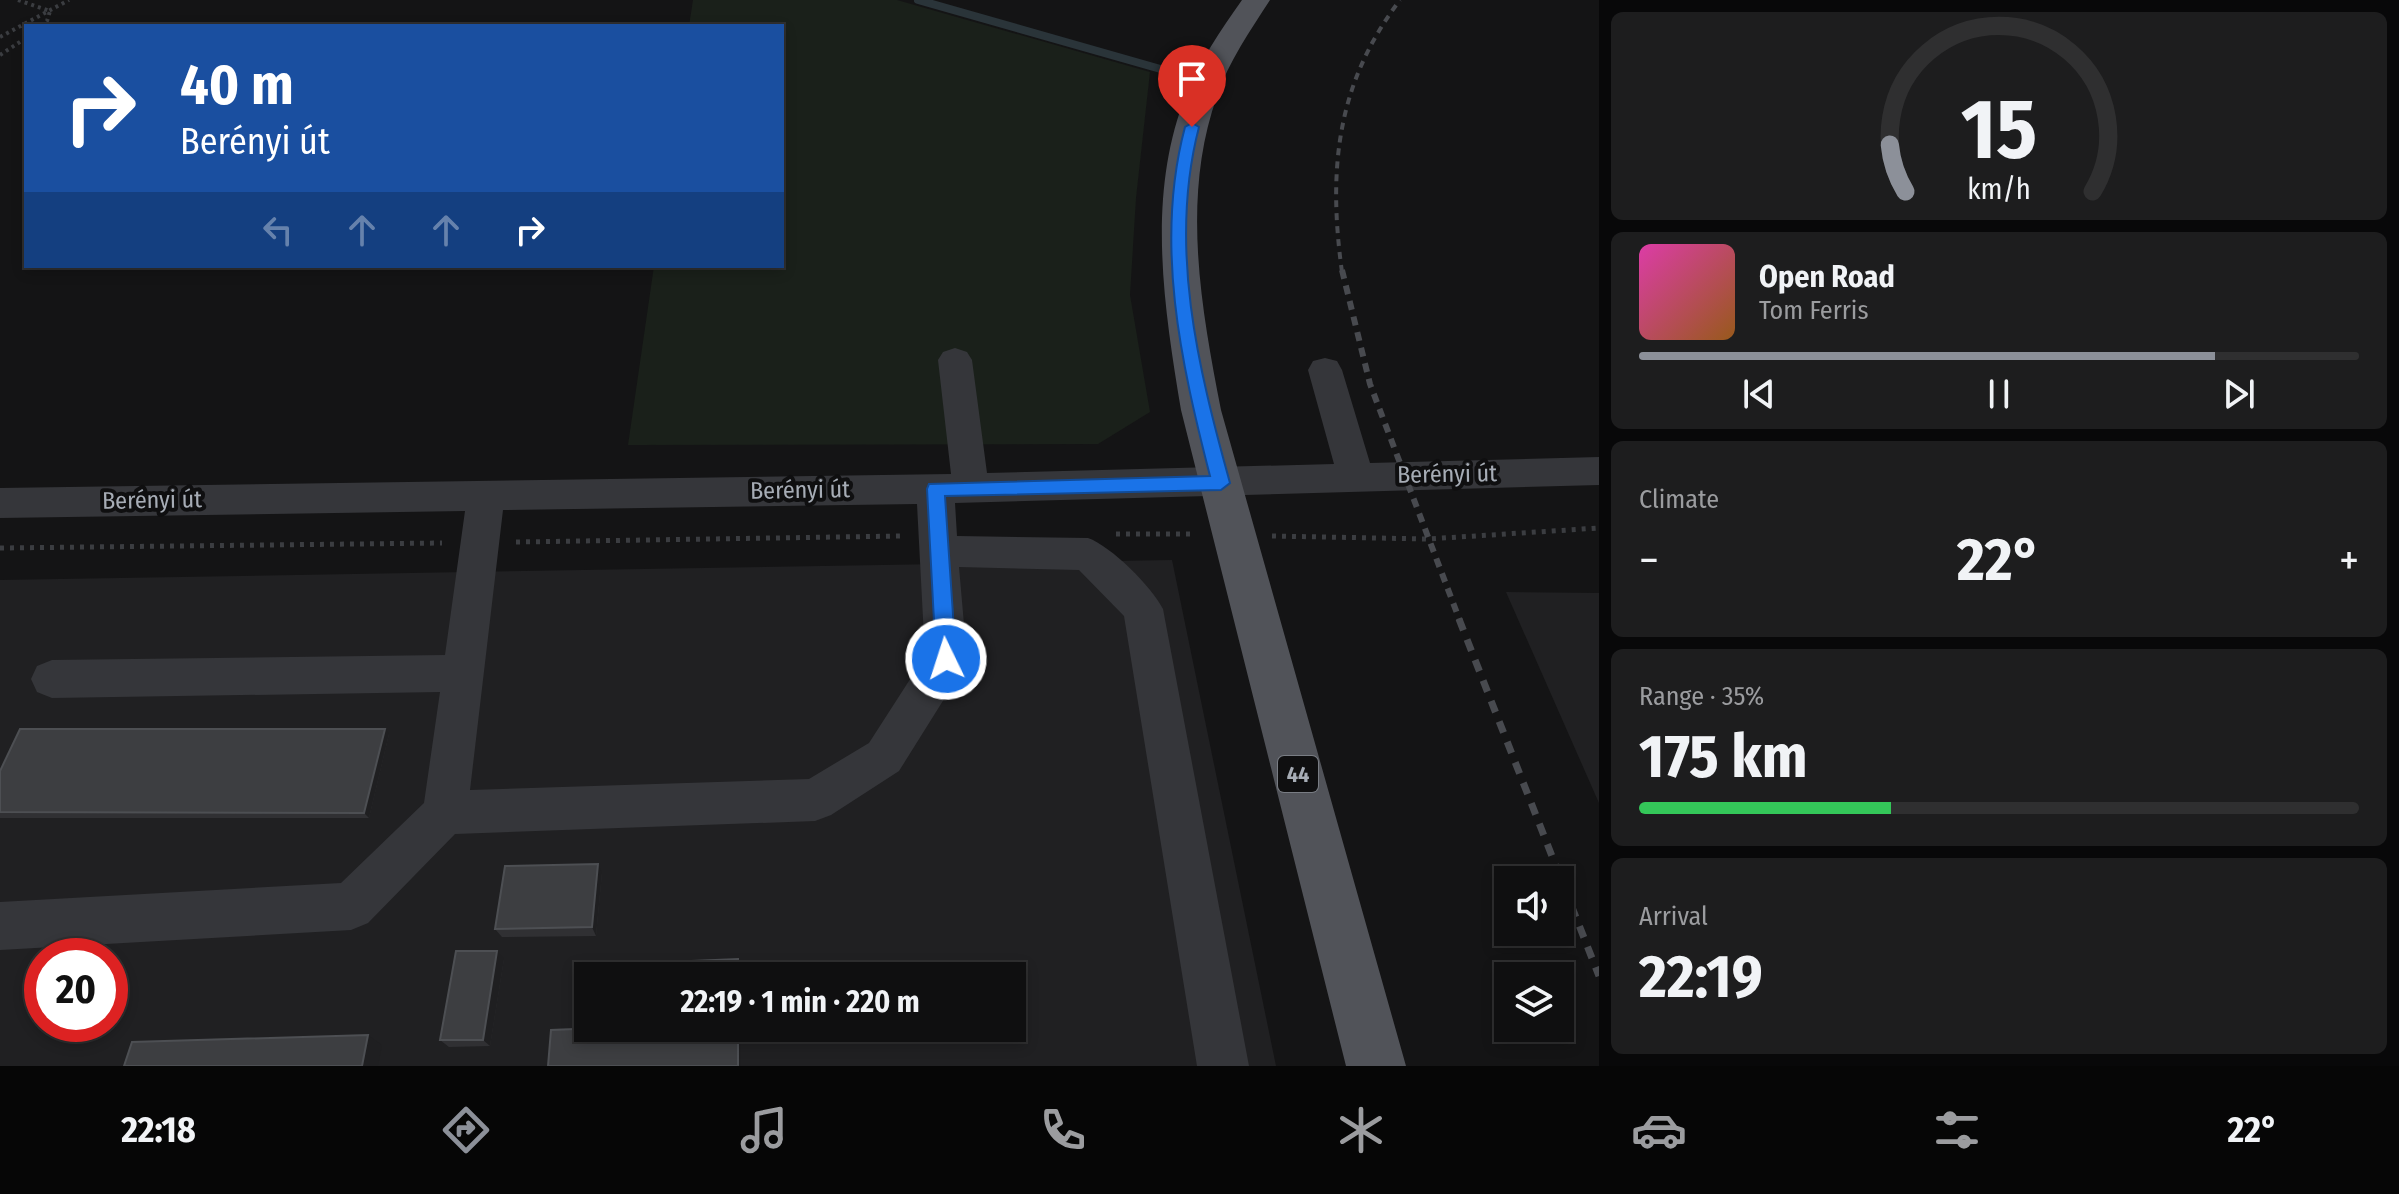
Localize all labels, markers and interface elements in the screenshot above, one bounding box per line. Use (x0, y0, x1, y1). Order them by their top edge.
pin (1158, 45, 1226, 127)
text: 40 m (180, 52, 294, 119)
icon: right (48, 56, 152, 160)
icon: arrive (1170, 57, 1214, 101)
text: 15 (1961, 80, 2037, 180)
text: Berényi út (180, 120, 330, 164)
text: km/h (1967, 172, 2031, 207)
icon: left (256, 208, 300, 252)
icon: ahead (340, 208, 384, 252)
icon: ahead (424, 208, 468, 252)
icon: right (508, 208, 552, 252)
text: Open Road (1759, 259, 1895, 295)
text: Tom Ferris (1759, 295, 1869, 326)
icon: previous (1737, 372, 1781, 416)
icon: pause (1977, 372, 2021, 416)
icon: next (2217, 372, 2261, 416)
street label: Berényi út (1397, 459, 1497, 489)
street label: Berényi út (750, 475, 850, 505)
text: Climate (1639, 484, 1719, 515)
street label: Berényi út (102, 485, 202, 515)
text: 22° (1957, 524, 2041, 596)
text: − (1639, 534, 1659, 587)
text: + (2339, 534, 2359, 587)
position arrow (904, 617, 988, 701)
text: Range · 35% (1639, 681, 1764, 712)
text: 175 km (1639, 721, 1808, 793)
road number: 44 (1278, 756, 1318, 792)
map controls (1494, 866, 1574, 1042)
button: sound (1494, 866, 1574, 946)
text: Arrival (1639, 901, 1708, 932)
speed limit sign: 20 (24, 938, 128, 1042)
text: 22:19 (1639, 941, 1763, 1013)
button: layers (1494, 962, 1574, 1042)
text: 22:19 · 1 min · 220 m (680, 984, 920, 1020)
icon: directions (438, 1102, 494, 1158)
icon: music (736, 1102, 792, 1158)
icon: phone (1035, 1102, 1091, 1158)
icon: climate (1333, 1102, 1389, 1158)
icon: car (1631, 1102, 1687, 1158)
icon: filters (1929, 1102, 1985, 1158)
text: 22:18 (121, 1108, 196, 1152)
text: 22° (2228, 1108, 2278, 1152)

